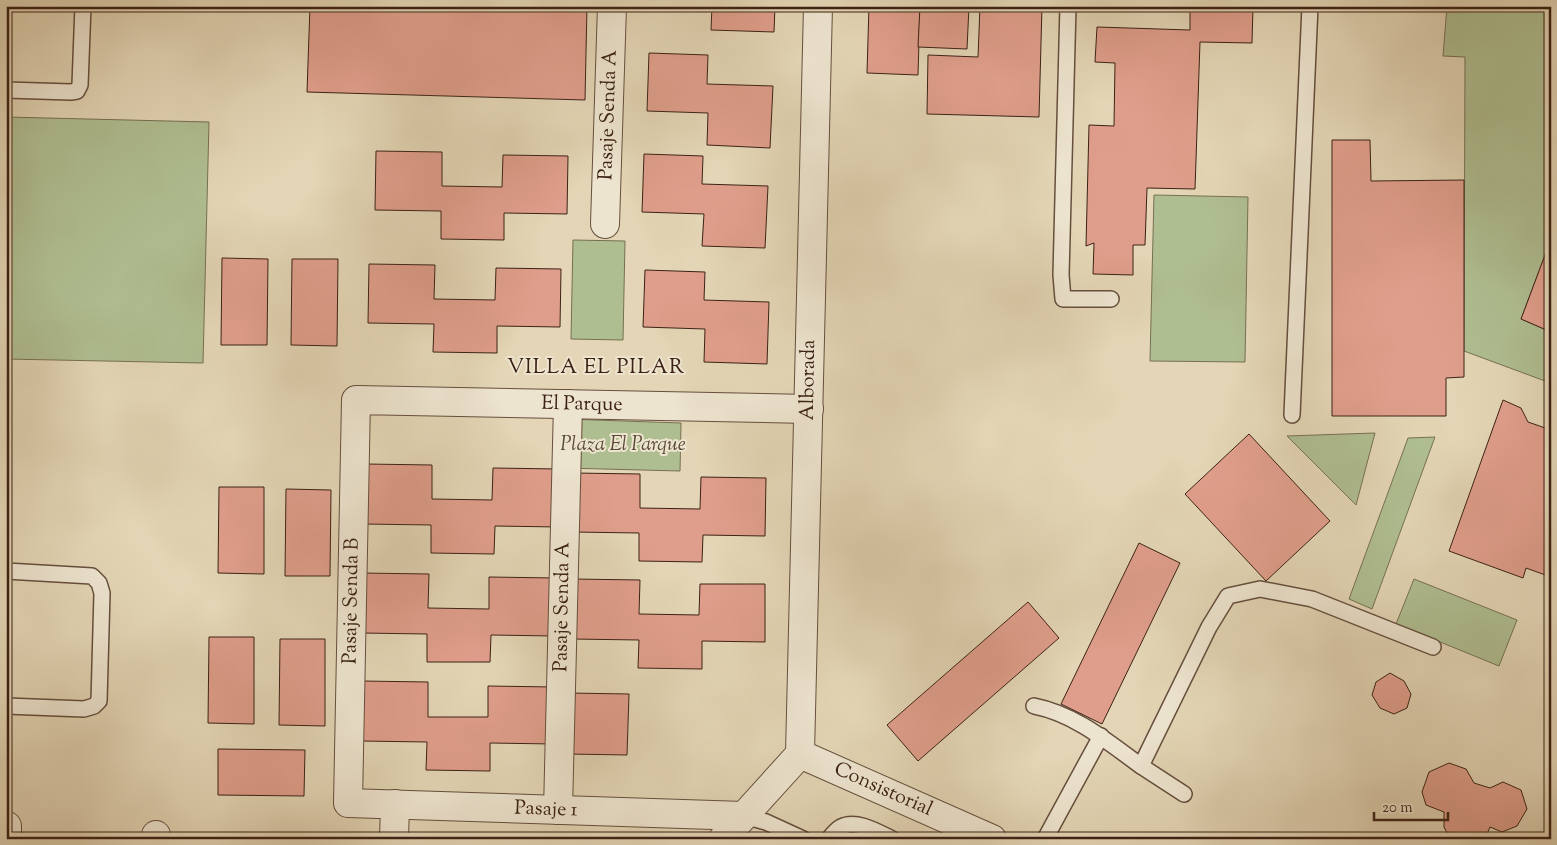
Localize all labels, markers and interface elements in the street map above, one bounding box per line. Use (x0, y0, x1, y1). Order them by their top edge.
street label: Pasaje Senda A (592, 49, 626, 181)
street label: Alborada (794, 339, 824, 421)
district label: VILLA EL PILAR (507, 353, 685, 383)
street label: El Parque (541, 390, 623, 420)
park label: Plaza El Parque (560, 431, 686, 460)
street label: Pasaje Senda B (336, 537, 368, 664)
street label: Pasaje Senda A (547, 542, 579, 672)
street label: Consistorial (829, 755, 937, 825)
scale bar (1374, 790, 1448, 822)
street label: Pasaje 1 (514, 794, 578, 826)
text: 20 m (1382, 798, 1413, 819)

